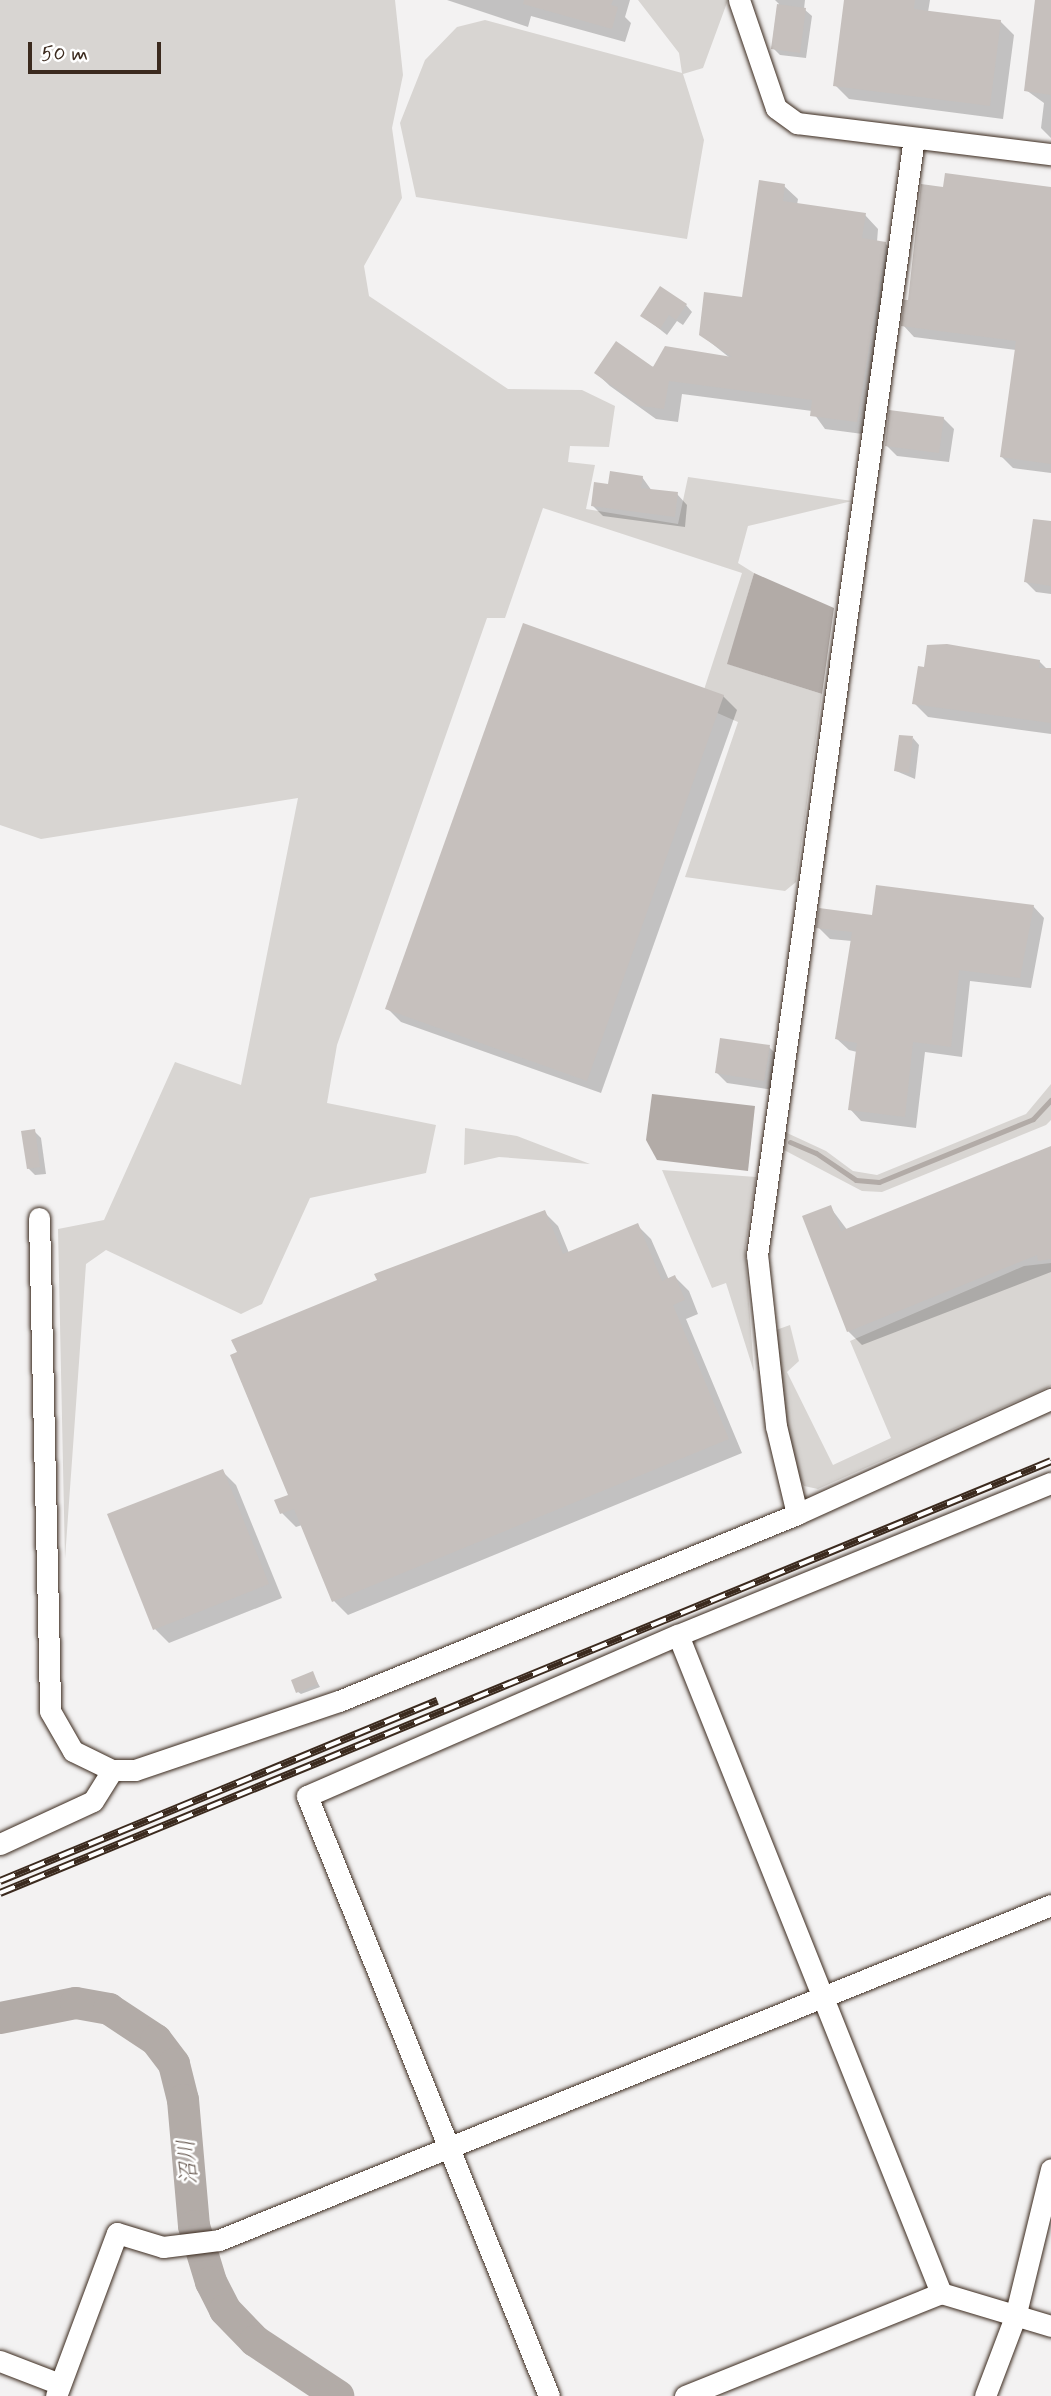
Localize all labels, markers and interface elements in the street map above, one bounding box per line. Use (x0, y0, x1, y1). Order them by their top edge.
scale bar (32, 28, 164, 72)
text: 50 m (41, 40, 88, 68)
water label: 沼川 (173, 2138, 205, 2186)

